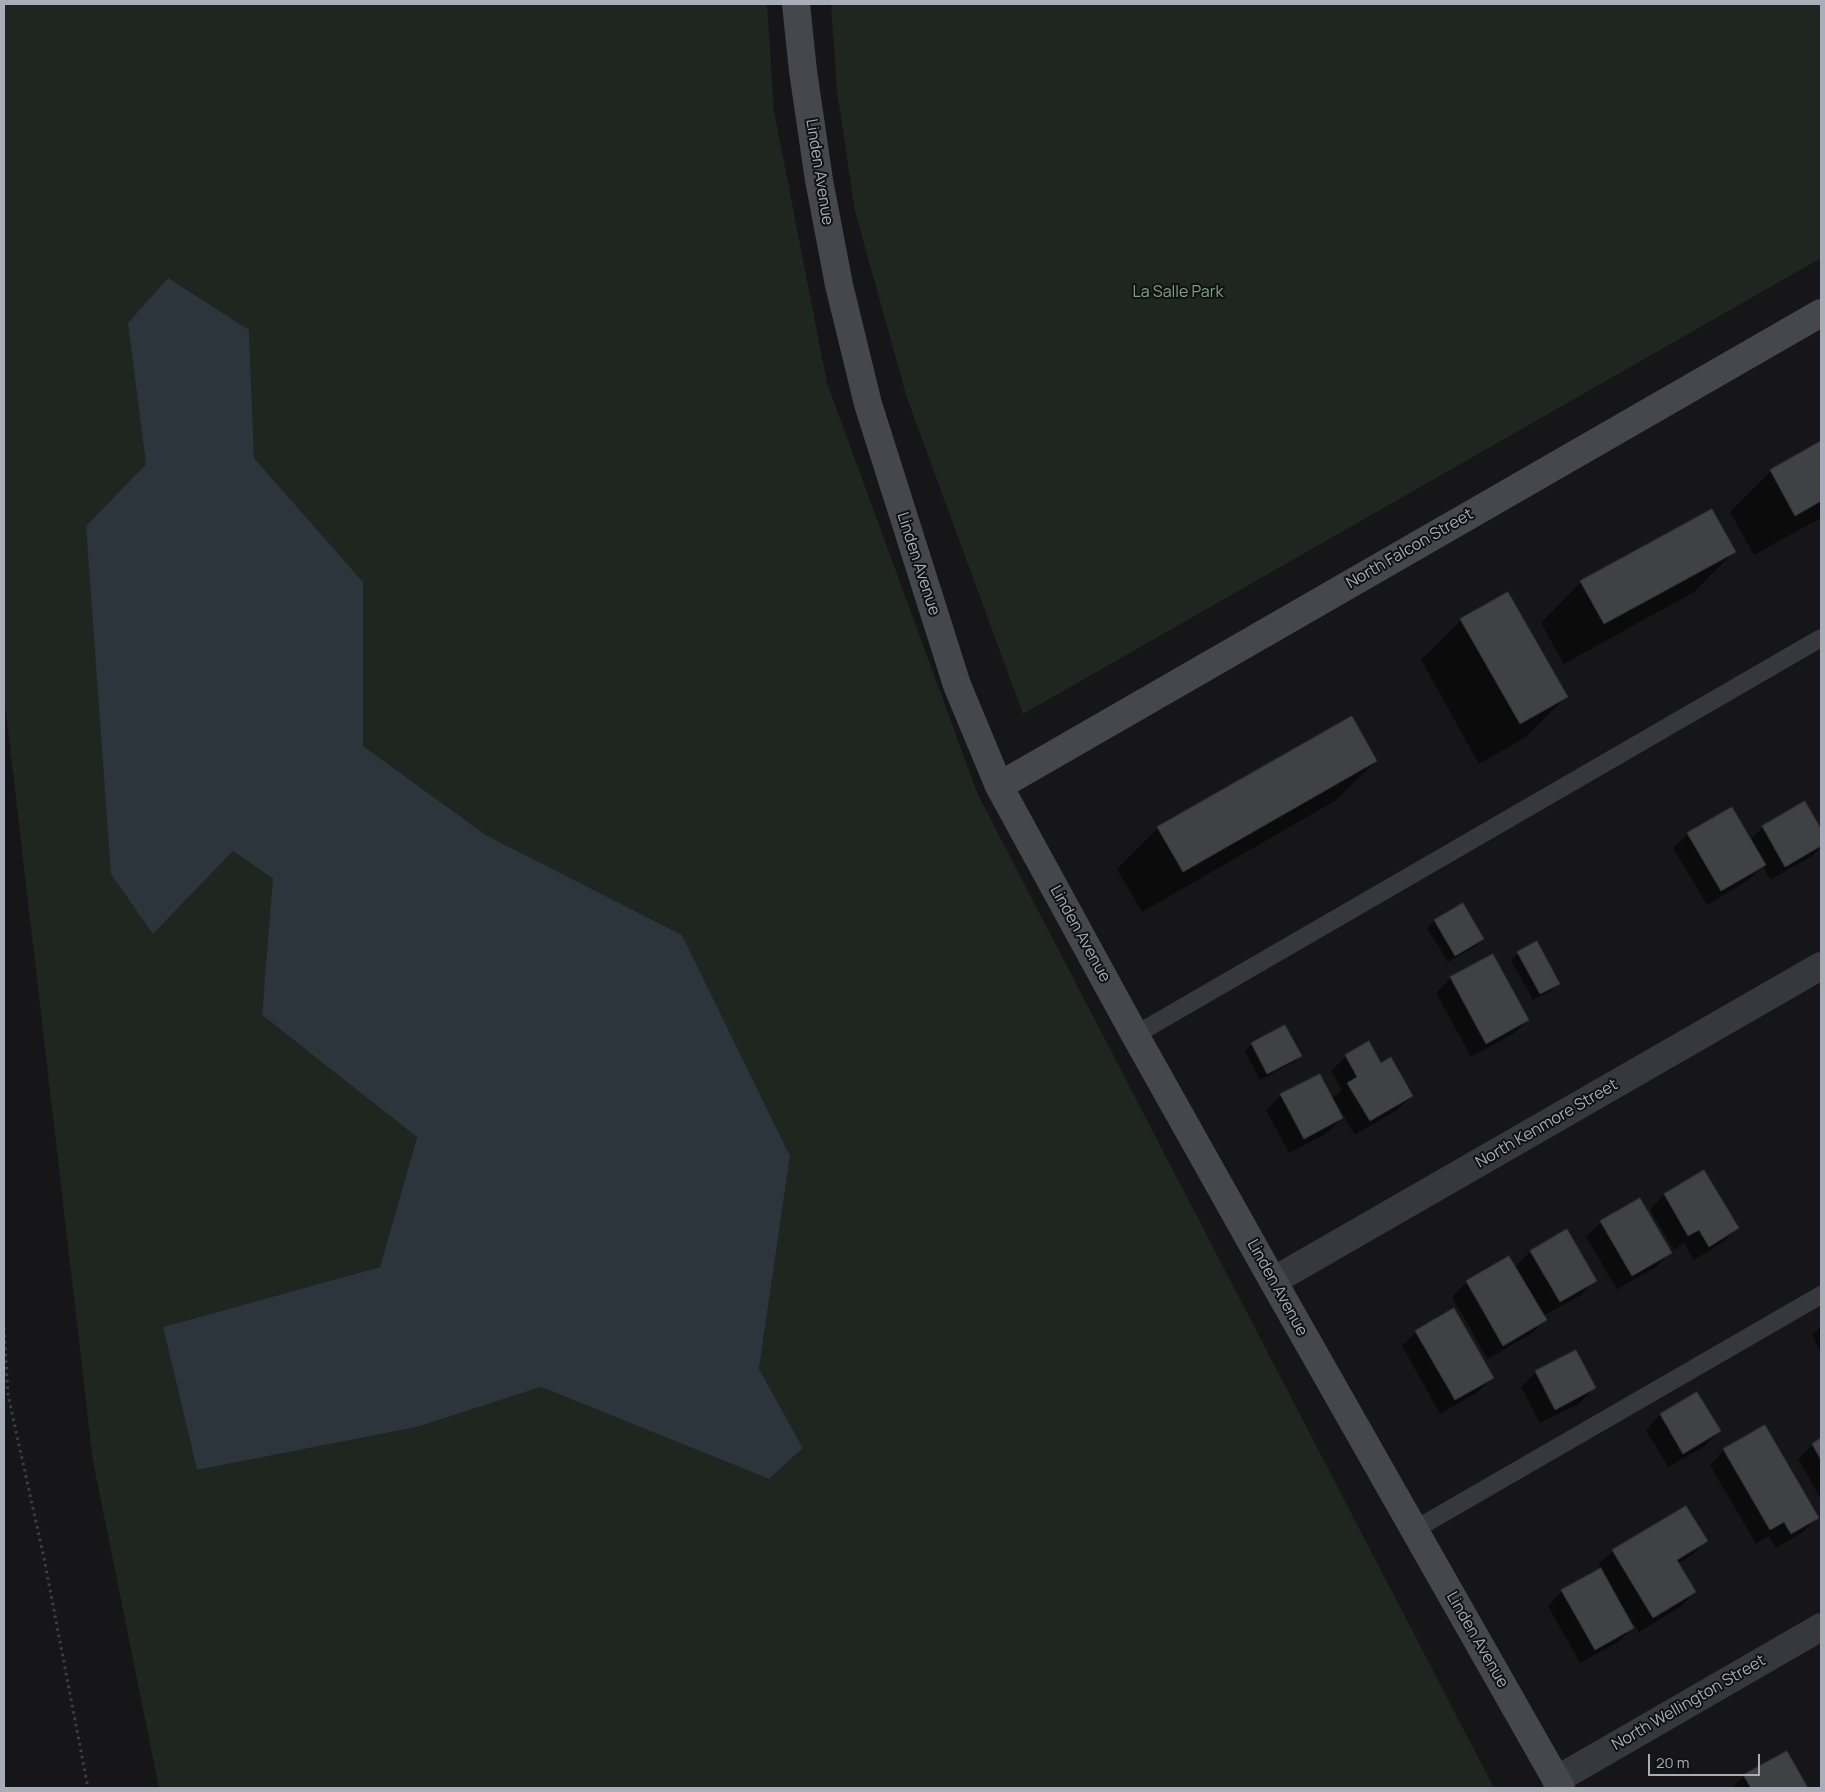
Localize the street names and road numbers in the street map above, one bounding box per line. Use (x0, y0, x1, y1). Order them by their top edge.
street label: Linden Avenue (801, 117, 837, 227)
street label: North Falcon Street (1343, 505, 1477, 593)
street label: Linden Avenue (892, 510, 944, 618)
street label: Linden Avenue (1046, 882, 1114, 986)
street label: North Kenmore Street (1473, 1075, 1621, 1173)
street label: Linden Avenue (1243, 1236, 1311, 1340)
street label: Linden Avenue (1442, 1589, 1512, 1691)
street label: North Wellington Street (1609, 1651, 1769, 1755)

